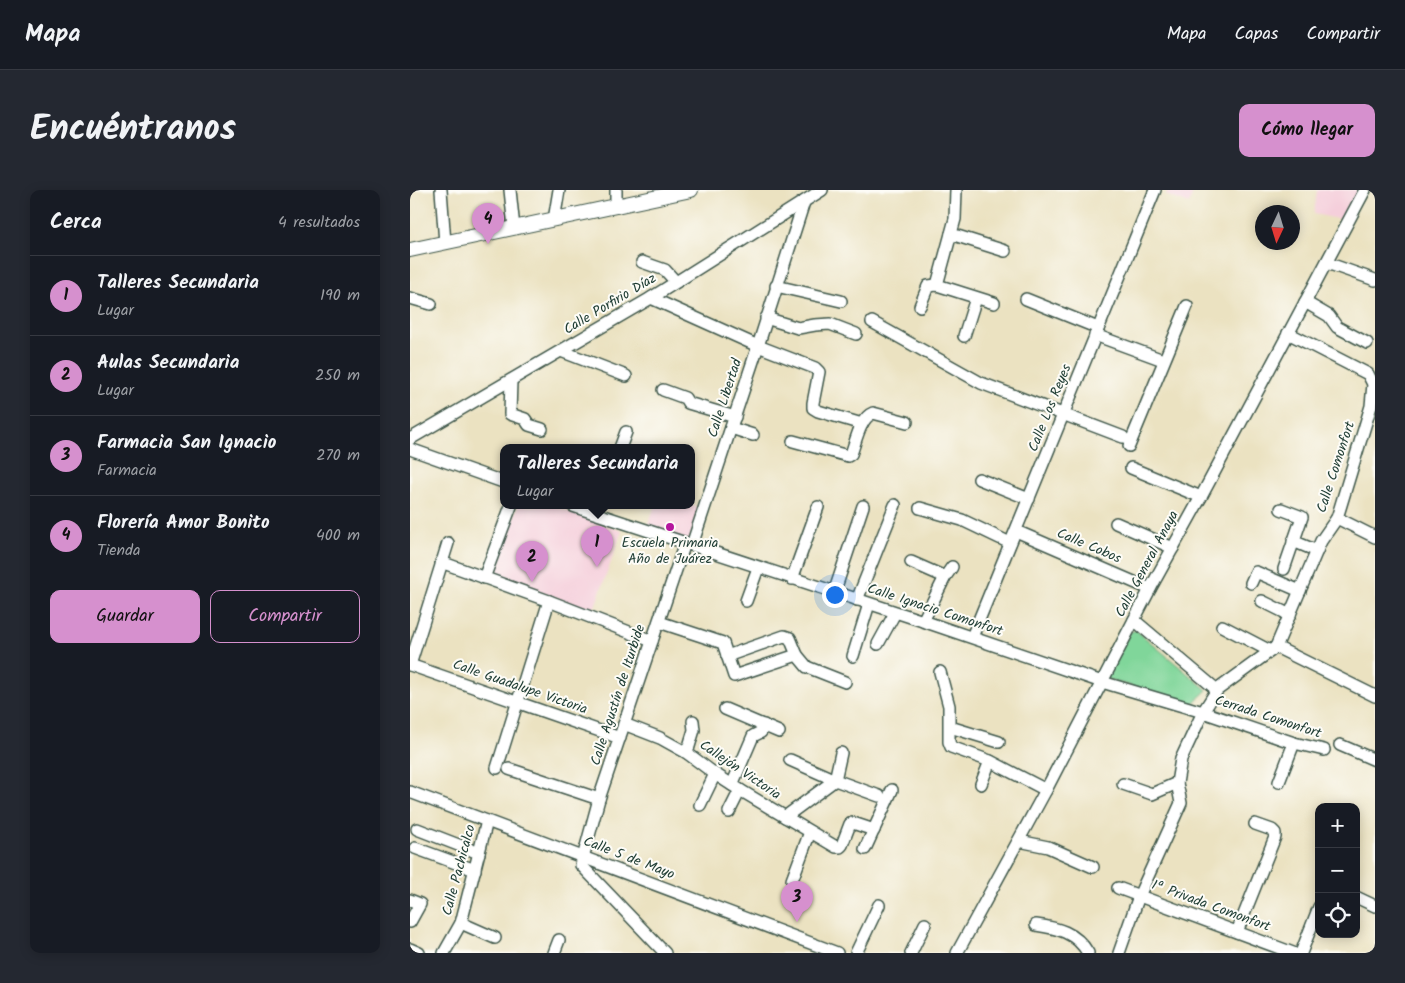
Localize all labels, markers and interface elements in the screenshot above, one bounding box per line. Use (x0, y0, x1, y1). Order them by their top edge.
text: Mapa (25, 15, 81, 54)
text: Mapa (1167, 20, 1207, 49)
text: Capas (1235, 20, 1279, 49)
text: Compartir (1307, 20, 1380, 49)
text: Encuéntranos (30, 102, 236, 158)
button: Cómo llegar (1239, 104, 1375, 157)
pin: 4 (472, 203, 504, 244)
north arrow (1255, 205, 1300, 250)
text: Cerca (50, 206, 102, 239)
text: 4 resultados (278, 210, 360, 235)
text: Talleres Secundaria (97, 268, 259, 298)
street label: Calle Porfirio Díaz (559, 268, 661, 340)
text: 1 (64, 283, 68, 308)
text: 190 m (320, 283, 360, 308)
text: Lugar (97, 298, 134, 323)
text: Aulas Secundaria (97, 348, 239, 378)
street label: Calle Libertad (702, 355, 748, 440)
street label: Calle Los Reyes (1022, 361, 1078, 455)
text: 2 (61, 363, 71, 388)
text: 250 m (315, 363, 360, 388)
text: Lugar (97, 378, 134, 403)
street label: Calle Comonfort (1311, 418, 1361, 516)
text: Farmacia San Ignacio (97, 428, 277, 458)
text: 3 (62, 443, 70, 468)
text: 270 m (316, 443, 360, 468)
popup (500, 444, 695, 509)
text: Talleres Secundaria (517, 449, 679, 479)
text: Farmacia (97, 458, 157, 483)
text: Lugar (517, 479, 553, 504)
street label: Calle General Anaya (1110, 507, 1184, 621)
text: Florería Amor Bonito (97, 508, 270, 538)
marker: Escuela Primaria Año de Juárez (664, 521, 676, 533)
text: 4 (62, 523, 70, 548)
text: 400 m (316, 523, 360, 548)
street label: Calle Cobos (1053, 523, 1125, 569)
pin: 1 (581, 526, 613, 567)
place label: Escuela Primaria Año de Juárez (622, 532, 718, 570)
text: Tienda (97, 538, 141, 563)
pin: 2 (516, 541, 548, 582)
street label: Calle Ignacio Comonfort (864, 578, 1006, 643)
your location (822, 582, 848, 608)
button: Guardar (50, 590, 200, 643)
button: Compartir (210, 590, 360, 643)
street label: Calle Agustín de Iturbide (585, 621, 651, 768)
street label: Calle Guadalupe Victoria (450, 654, 590, 720)
street label: Cerrada Comonfort (1212, 689, 1325, 745)
street label: Callejón Victoria (695, 734, 785, 806)
map controls (1315, 803, 1360, 938)
button: + (1315, 803, 1360, 848)
street label: Calle Pachicalco (436, 822, 482, 918)
street label: Calle 5 de Mayo (580, 830, 678, 886)
button: − (1315, 848, 1360, 893)
street label: 1ª Privada Comonfort (1148, 874, 1274, 938)
pin: 3 (781, 881, 813, 922)
button: locate (1315, 893, 1360, 938)

